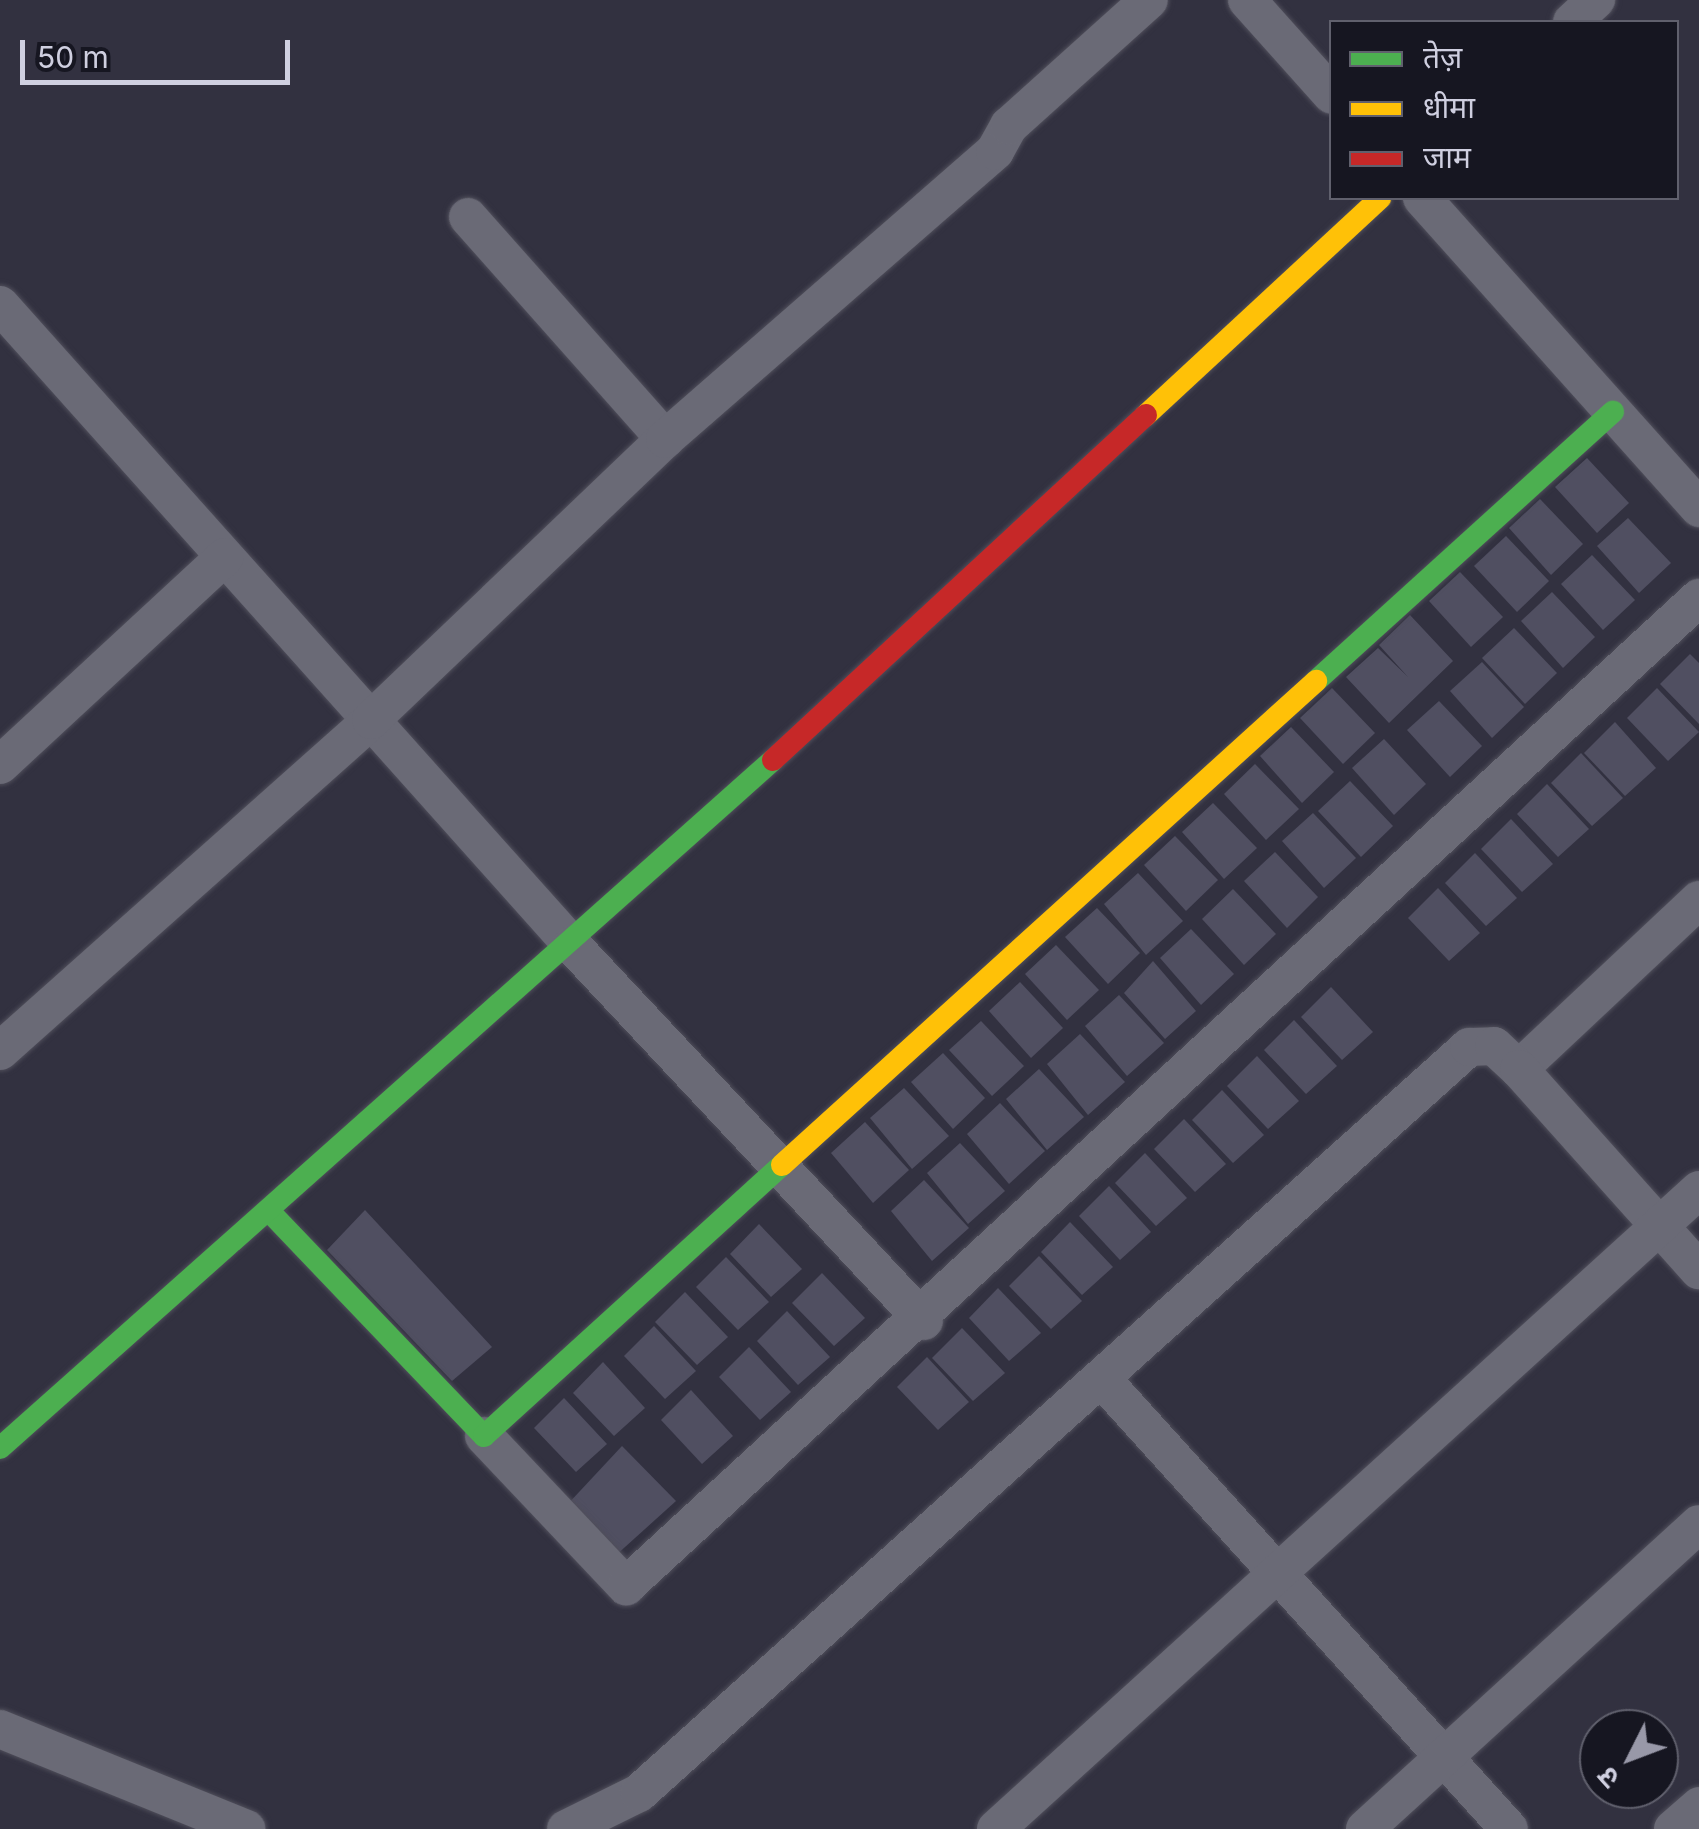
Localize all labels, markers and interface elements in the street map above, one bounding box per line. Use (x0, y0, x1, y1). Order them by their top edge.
scale bar (25, 20, 295, 82)
legend (1329, 20, 1679, 200)
text: 50 m (37, 39, 109, 75)
text: तेज़ (1423, 39, 1462, 75)
text: धीमा (1423, 89, 1475, 125)
text: जाम (1423, 139, 1471, 175)
north arrow (1579, 1709, 1679, 1809)
text: उ (1590, 1760, 1626, 1795)

